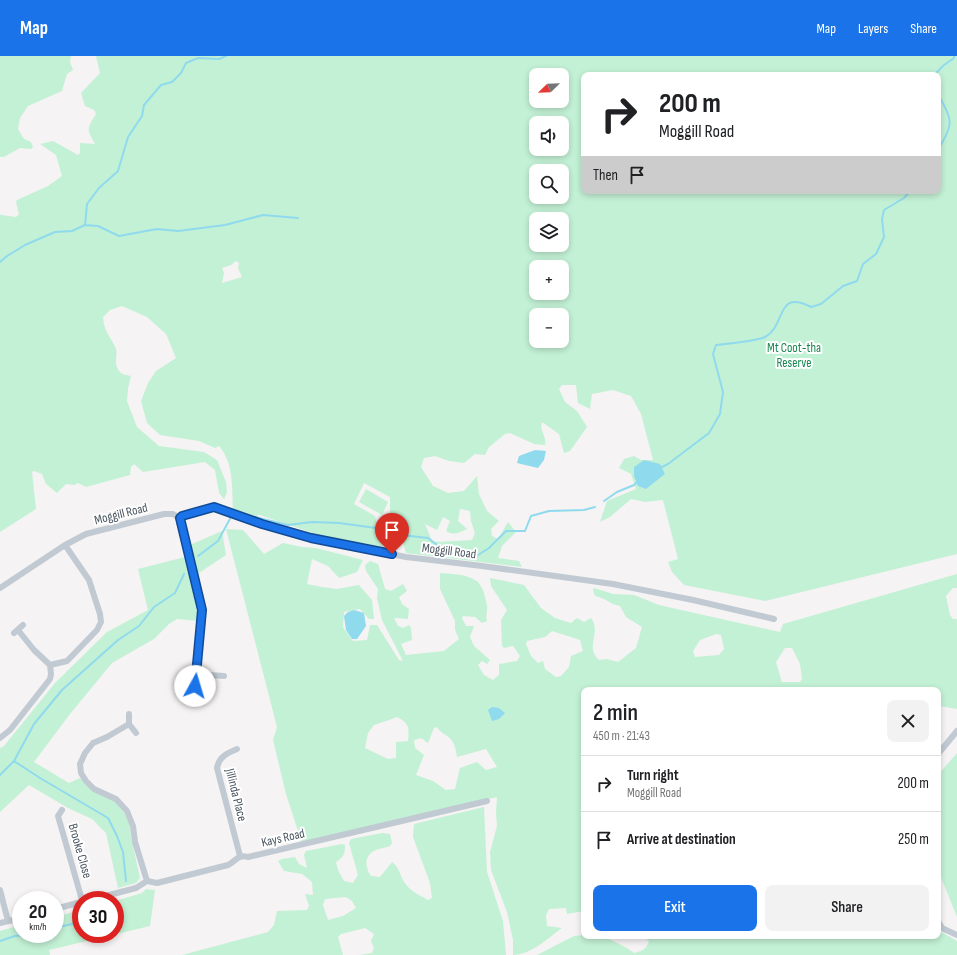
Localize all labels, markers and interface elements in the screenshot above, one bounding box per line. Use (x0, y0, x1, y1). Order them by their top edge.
text: Map (20, 17, 48, 40)
text: Map (816, 20, 836, 37)
text: Layers (858, 20, 888, 37)
text: Share (910, 20, 937, 37)
north arrow (529, 68, 569, 108)
map controls (529, 68, 569, 348)
text: 200 m (659, 87, 721, 120)
icon: right (593, 88, 645, 140)
button: sound (529, 116, 569, 156)
text: Moggill Road (659, 121, 734, 142)
button: search (529, 164, 569, 204)
icon: arrive (626, 164, 648, 186)
text: Then (593, 166, 618, 185)
button: layers (529, 212, 569, 252)
button: + (529, 260, 569, 300)
button: − (529, 308, 569, 348)
park label: Mt Coot-tha Reserve (767, 340, 821, 371)
street label: Moggill Road (93, 500, 149, 528)
pin (375, 513, 409, 554)
icon: arrive (381, 519, 403, 541)
street label: Moggill Road (421, 540, 477, 562)
position arrow (174, 665, 216, 707)
text: 2 min (593, 698, 638, 727)
button: close (887, 700, 929, 742)
text: 450 m · 21:43 (593, 728, 650, 744)
street label: Jillinda Place (221, 766, 250, 823)
text: Turn right (627, 766, 679, 785)
icon: right (593, 773, 615, 795)
text: 200 m (897, 774, 929, 793)
text: Moggill Road (627, 785, 681, 801)
street label: Brooke Close (65, 822, 95, 880)
street label: Kays Road (260, 825, 306, 851)
icon: arrive (593, 829, 615, 851)
text: Arrive at destination (627, 830, 736, 849)
text: 250 m (898, 830, 929, 849)
button: Exit (593, 885, 757, 931)
button: Share (765, 885, 929, 931)
speed limit sign: 30 (72, 891, 124, 943)
text: 20 (29, 900, 47, 924)
text: km/h (29, 921, 47, 933)

